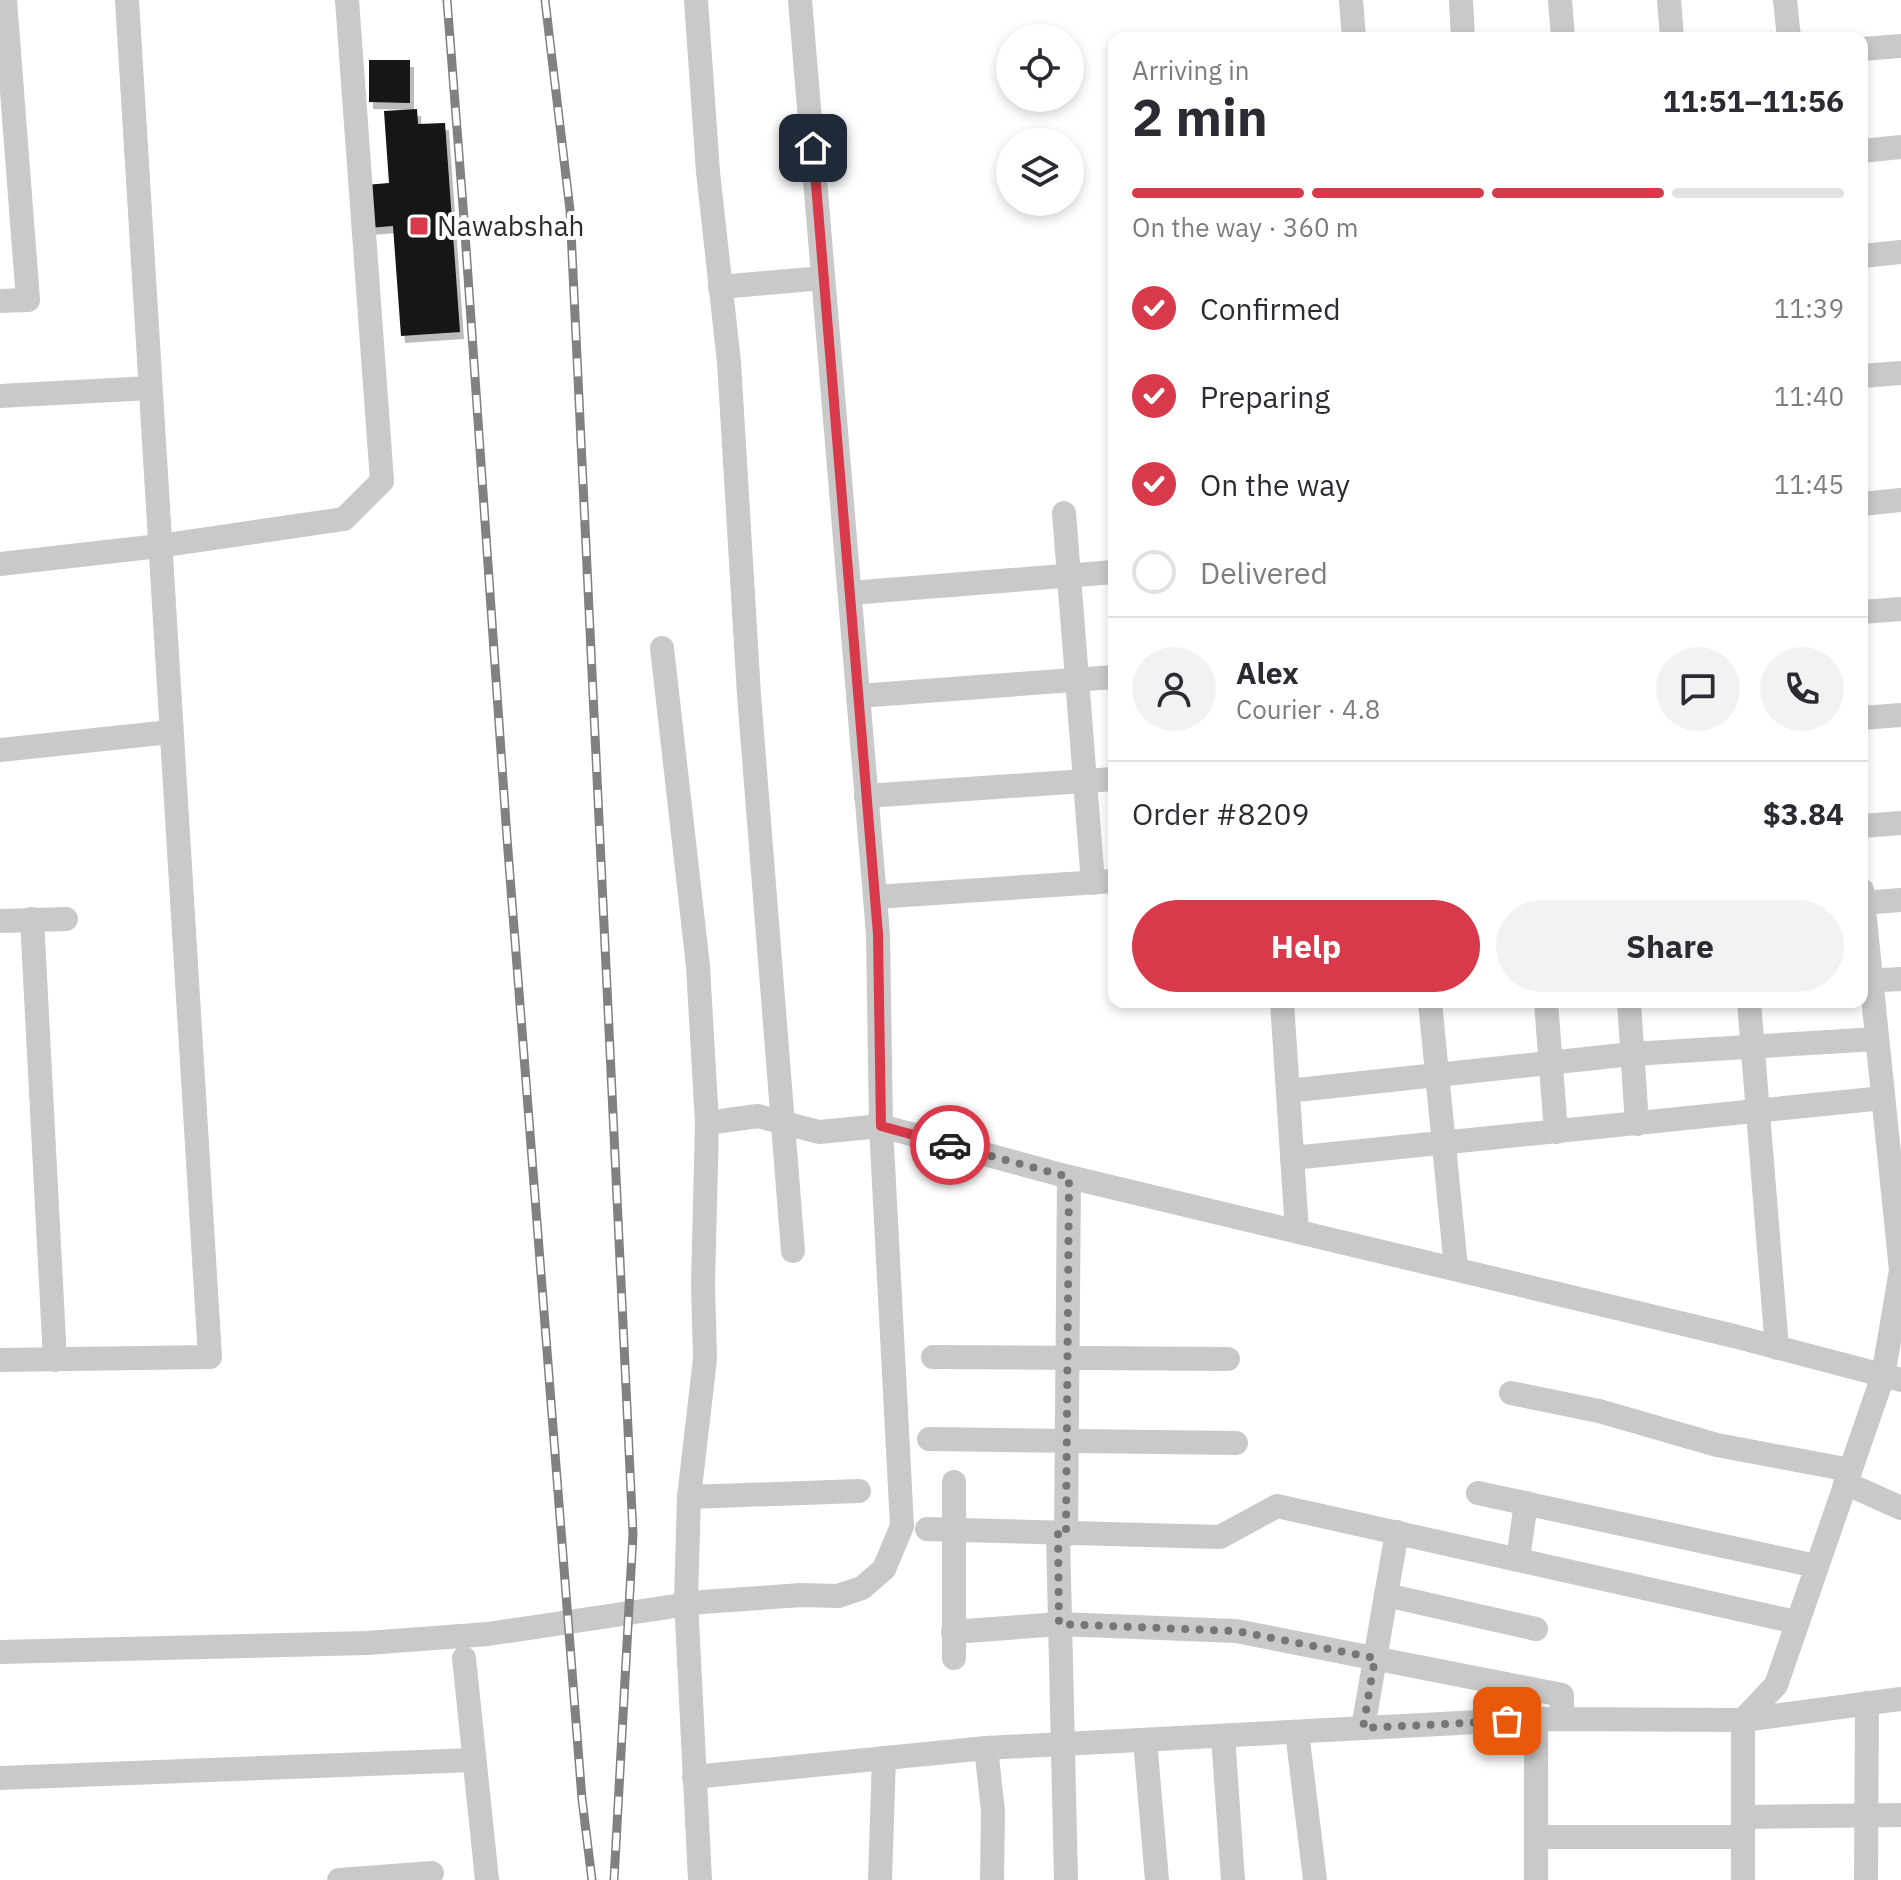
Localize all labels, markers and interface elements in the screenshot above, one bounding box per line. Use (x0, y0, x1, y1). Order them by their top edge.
map controls (996, 24, 1084, 216)
button: locate (996, 24, 1084, 112)
text: Arriving in (1132, 53, 1249, 87)
text: 11:51–11:56 (1663, 81, 1844, 120)
text: 2 min (1132, 83, 1268, 150)
pin (779, 114, 847, 182)
icon: home (791, 126, 835, 170)
button: layers (996, 128, 1084, 216)
place label: Nawabshah (437, 207, 585, 244)
text: On the way · 360 m (1132, 210, 1358, 244)
marker: Nawabshah (408, 215, 430, 237)
icon: check (1132, 286, 1176, 330)
text: Confirmed (1200, 289, 1341, 328)
text: 11:39 (1774, 291, 1844, 325)
icon: check (1132, 374, 1176, 418)
text: Preparing (1200, 377, 1330, 416)
text: 11:40 (1774, 379, 1844, 413)
icon: check (1132, 462, 1176, 506)
text: On the way (1200, 465, 1350, 504)
text: 11:45 (1774, 467, 1844, 501)
text: Delivered (1200, 553, 1328, 592)
button: person (1132, 647, 1216, 731)
button: chat (1656, 647, 1740, 731)
button: phone (1760, 647, 1844, 731)
text: Alex (1236, 653, 1299, 692)
text: Courier · 4.8 (1236, 692, 1380, 726)
text: Order #8209 (1132, 794, 1309, 833)
text: $3.84 (1763, 794, 1844, 833)
button: Help (1132, 900, 1480, 992)
button: Share (1496, 900, 1844, 992)
courier (910, 1105, 990, 1185)
icon: car (928, 1123, 972, 1167)
pin (1473, 1687, 1541, 1755)
icon: bag (1485, 1699, 1529, 1743)

